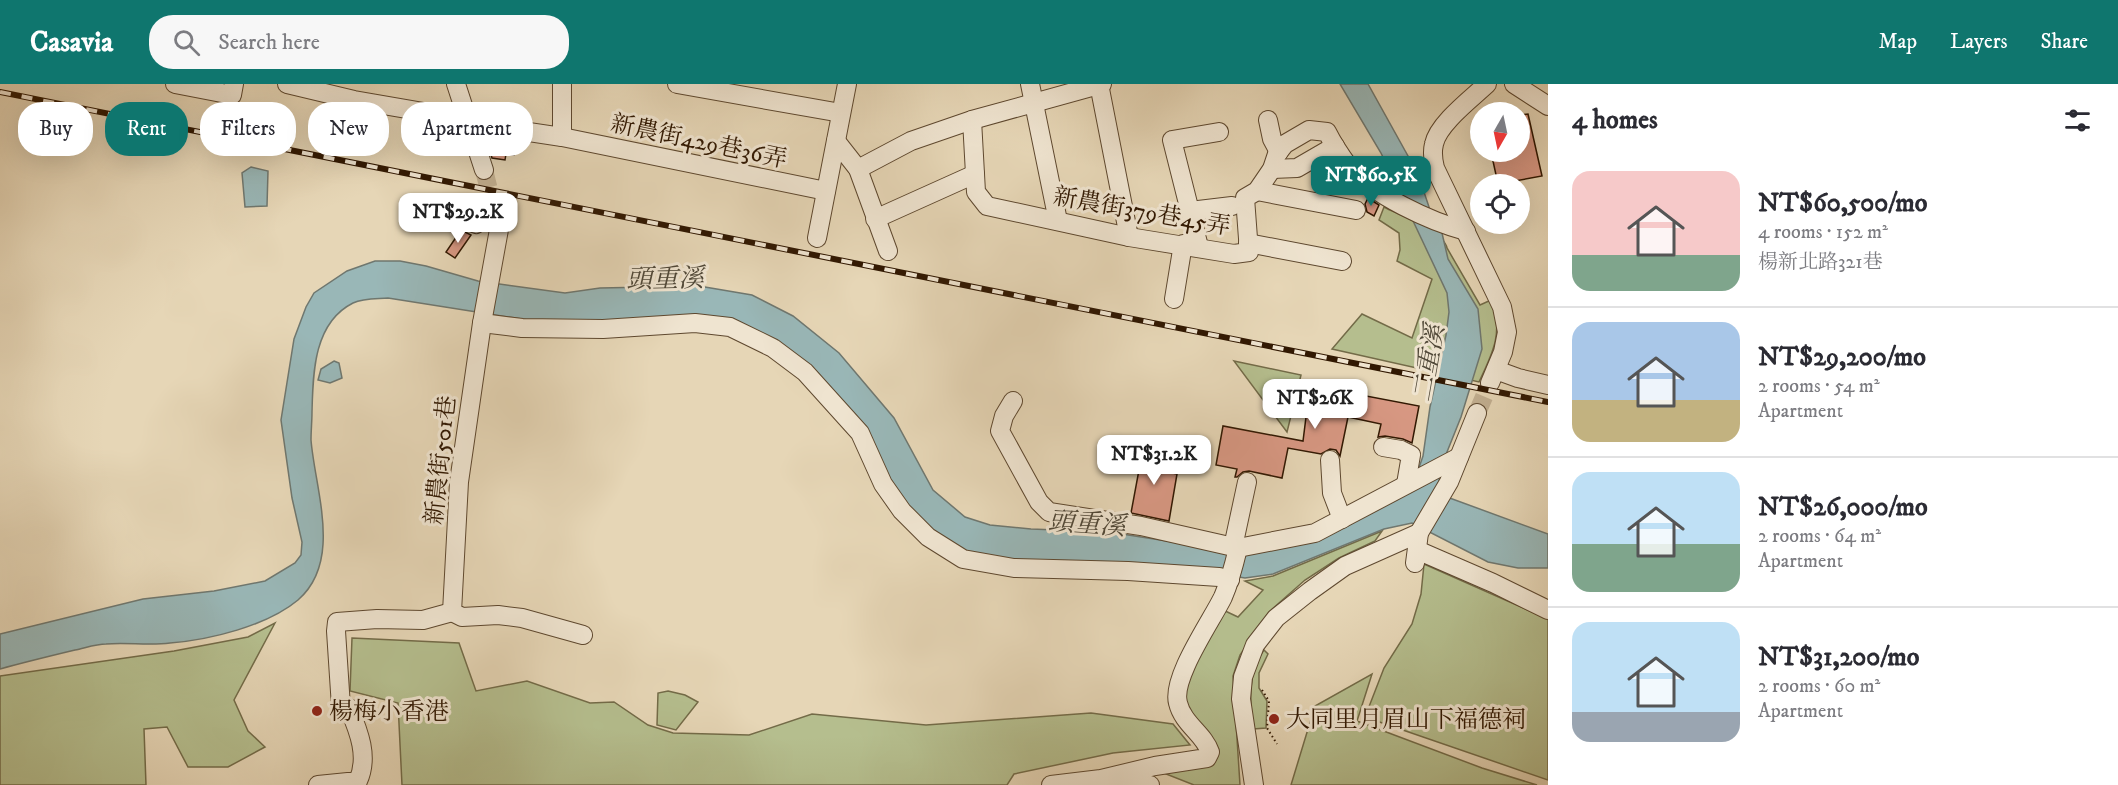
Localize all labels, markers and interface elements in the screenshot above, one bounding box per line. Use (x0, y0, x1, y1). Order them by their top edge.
search box (149, 15, 569, 69)
text: Casavia (30, 25, 113, 60)
icon: search (170, 26, 203, 59)
text: Search here (218, 29, 320, 56)
text: Map (1878, 29, 1917, 55)
text: Layers (1950, 29, 2008, 55)
text: Share (2041, 29, 2088, 55)
chip: Buy (18, 102, 93, 156)
chip: Rent (105, 102, 188, 156)
chip: Filters (200, 102, 296, 156)
chip: New (308, 102, 389, 156)
chip: Apartment (401, 102, 533, 156)
north arrow (1470, 102, 1530, 162)
map controls (1470, 102, 1530, 234)
text: 4 homes (1572, 104, 1658, 137)
icon: filters (2061, 104, 2094, 137)
street label: 新農街429巷36弄 (608, 109, 789, 175)
pin: NT$60.5K (1309, 156, 1433, 207)
text: NT$60.5K (1325, 163, 1417, 188)
button: locate (1470, 174, 1530, 234)
street label: 新農街379巷45弄 (1051, 182, 1233, 242)
text: NT$60,500/mo (1758, 187, 1927, 220)
pin: NT$29.2K (396, 193, 520, 244)
icon: home (1620, 195, 1692, 267)
text: NT$29.2K (413, 200, 503, 225)
text: 4 rooms · 152 m² (1758, 220, 1888, 245)
text: 楊新北路321巷 (1758, 250, 1883, 275)
water label: 頭重溪 (626, 262, 707, 297)
water label: 二重溪 (1406, 319, 1453, 405)
text: NT$29,200/mo (1758, 341, 1926, 374)
icon: home (1620, 346, 1692, 418)
text: 2 rooms · 54 m² (1758, 374, 1880, 399)
pin: NT$26K (1266, 379, 1364, 430)
text: NT$26K (1277, 386, 1353, 411)
street label: 新農街501巷 (419, 394, 463, 526)
text: Apartment (1758, 399, 1843, 424)
pin: NT$31.2K (1092, 435, 1216, 486)
text: NT$31.2K (1111, 442, 1197, 467)
text: NT$26,000/mo (1758, 491, 1928, 524)
icon: home (1620, 496, 1692, 568)
water label: 頭重溪 (1047, 505, 1130, 544)
text: 2 rooms · 64 m² (1758, 524, 1881, 549)
text: Apartment (1758, 549, 1843, 574)
text: NT$31,200/mo (1758, 641, 1919, 674)
icon: home (1620, 646, 1692, 718)
text: 2 rooms · 60 m² (1758, 674, 1880, 699)
place label: 楊梅小香港 (329, 697, 449, 727)
text: Apartment (1758, 699, 1843, 724)
marker: 楊梅小香港 (310, 704, 324, 718)
place label: 大同里月眉山下福德祠 (1286, 705, 1526, 735)
marker: 大同里月眉山下福德祠 (1267, 712, 1281, 726)

